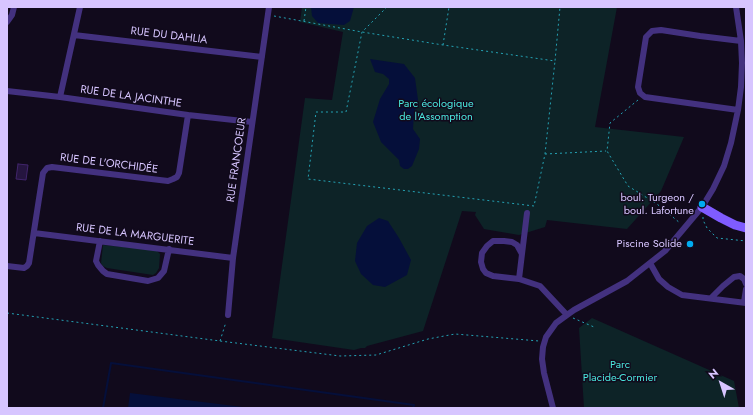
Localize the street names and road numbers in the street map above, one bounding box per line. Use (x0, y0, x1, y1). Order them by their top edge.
street label: RUE DU DAHLIA (130, 25, 208, 47)
street label: RUE DE LA JACINTHE (79, 83, 183, 111)
street label: RUE FRANCOEUR (225, 117, 249, 203)
street label: RUE DE L'ORCHIDÉE (59, 151, 159, 177)
street label: RUE DE LA MARGUERITE (75, 221, 195, 249)

